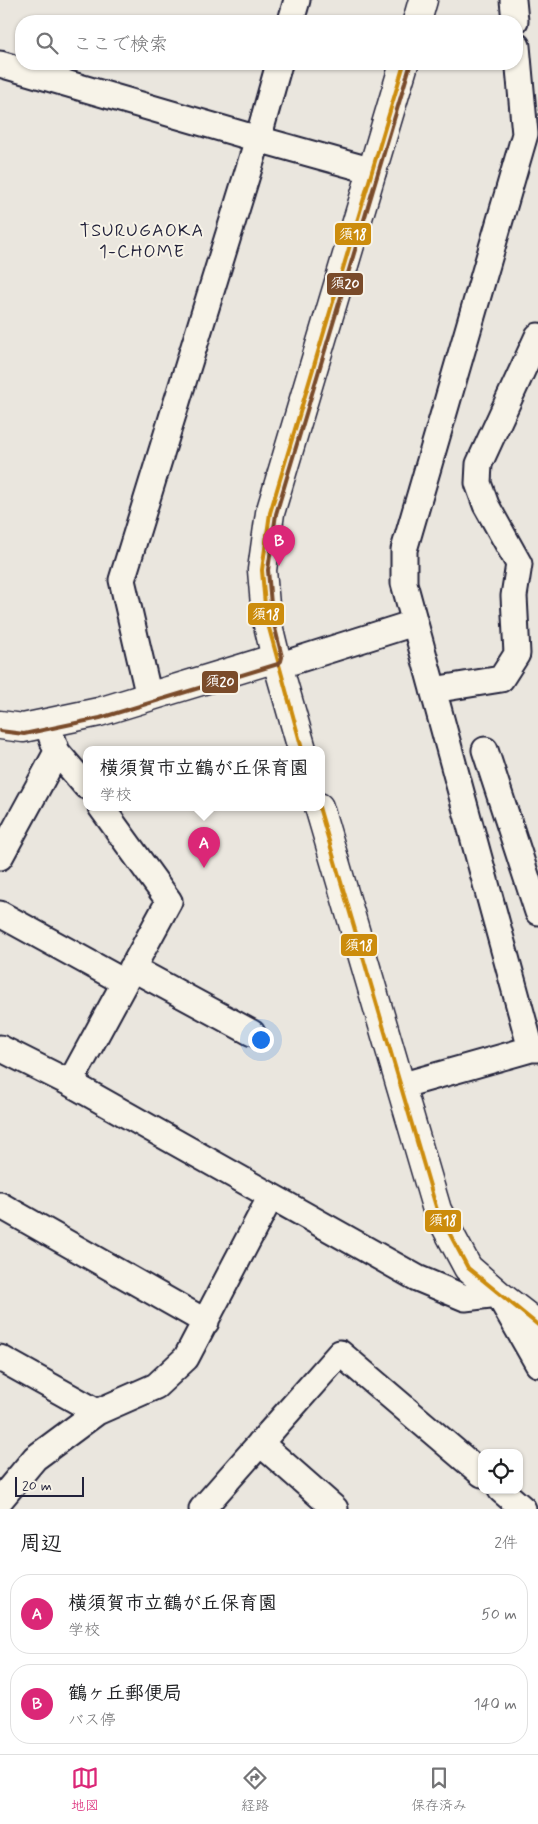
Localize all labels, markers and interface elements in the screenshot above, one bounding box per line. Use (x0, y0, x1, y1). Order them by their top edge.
search box (15, 15, 523, 70)
icon: search (33, 29, 61, 57)
text: ここで検索 (73, 32, 168, 57)
district label: TSURUGAOKA 1-CHOME (80, 219, 204, 264)
line badge: 須18 (334, 222, 372, 246)
text: 須18 (339, 226, 367, 244)
line badge: 須20 (326, 272, 364, 296)
text: 須20 (331, 275, 359, 293)
pin: B (263, 525, 295, 566)
line badge: 須18 (247, 602, 285, 626)
text: 須18 (252, 606, 280, 624)
line badge: 須20 (201, 670, 239, 694)
text: 須20 (206, 673, 234, 691)
popup (83, 746, 325, 811)
text: 横須賀市立鶴が丘保育園 (99, 756, 309, 781)
text: 学校 (99, 785, 132, 806)
pin: A (188, 827, 220, 868)
line badge: 須18 (340, 933, 378, 957)
text: 須18 (345, 937, 373, 955)
your location (248, 1027, 274, 1053)
line badge: 須18 (424, 1209, 462, 1233)
text: 須18 (429, 1212, 457, 1230)
map controls (478, 1449, 523, 1494)
button: locate (478, 1449, 523, 1494)
scale bar (15, 1474, 84, 1497)
text: 20 m (22, 1477, 52, 1495)
text: 周辺 (20, 1530, 62, 1558)
text: 2件 (494, 1533, 518, 1554)
text: 横須賀市立鶴が丘保育園 (68, 1591, 277, 1616)
text: A (32, 1604, 42, 1625)
text: 50 m (481, 1604, 517, 1625)
text: 学校 (68, 1620, 100, 1641)
text: 鶴ヶ丘郵便局 (68, 1681, 182, 1706)
text: B (32, 1694, 42, 1715)
text: 140 m (473, 1694, 517, 1715)
text: バス停 (68, 1710, 116, 1731)
tab: 地図 (71, 1764, 99, 1815)
tab: 経路 (241, 1764, 269, 1815)
tab: 保存済み (411, 1764, 467, 1815)

